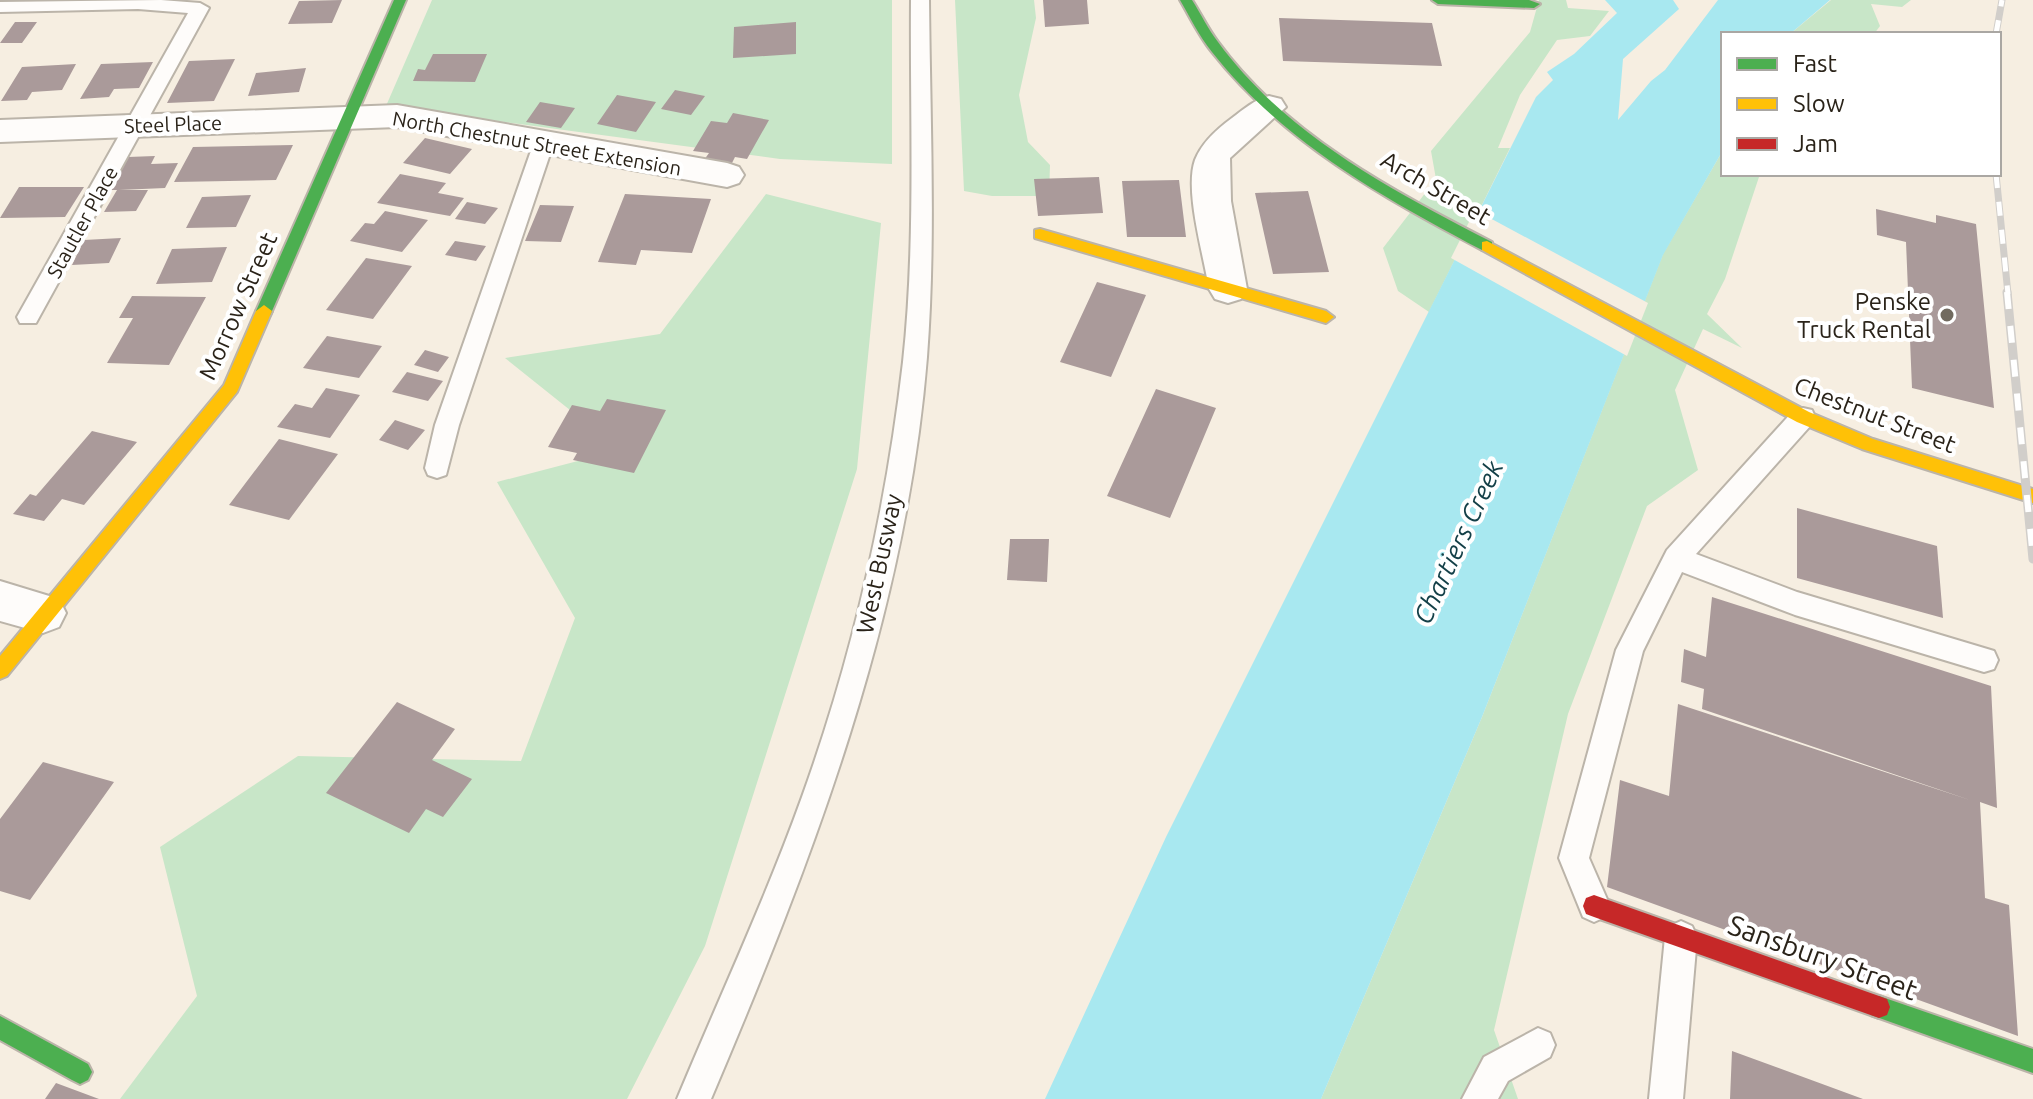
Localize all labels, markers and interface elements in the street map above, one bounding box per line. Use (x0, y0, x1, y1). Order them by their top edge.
legend (1721, 32, 2001, 176)
text: Fast (1793, 50, 1837, 77)
text: Slow (1793, 90, 1845, 117)
street label: North Chestnut Street Extension (391, 106, 683, 180)
street label: Steel Place (124, 111, 222, 137)
text: Jam (1793, 130, 1838, 157)
street label: Arch Street (1376, 146, 1496, 230)
street label: Stautler Place (42, 162, 122, 282)
street label: Morrow Street (193, 228, 283, 384)
place label: Penske Truck Rental (1797, 288, 1931, 343)
marker: Penske Truck Rental (1938, 306, 1956, 324)
street label: Chestnut Street (1790, 372, 1960, 458)
water label: Chartiers Creek (1407, 455, 1509, 628)
street label: West Busway (851, 491, 907, 636)
street label: Sansbury Street (1724, 908, 1922, 1006)

